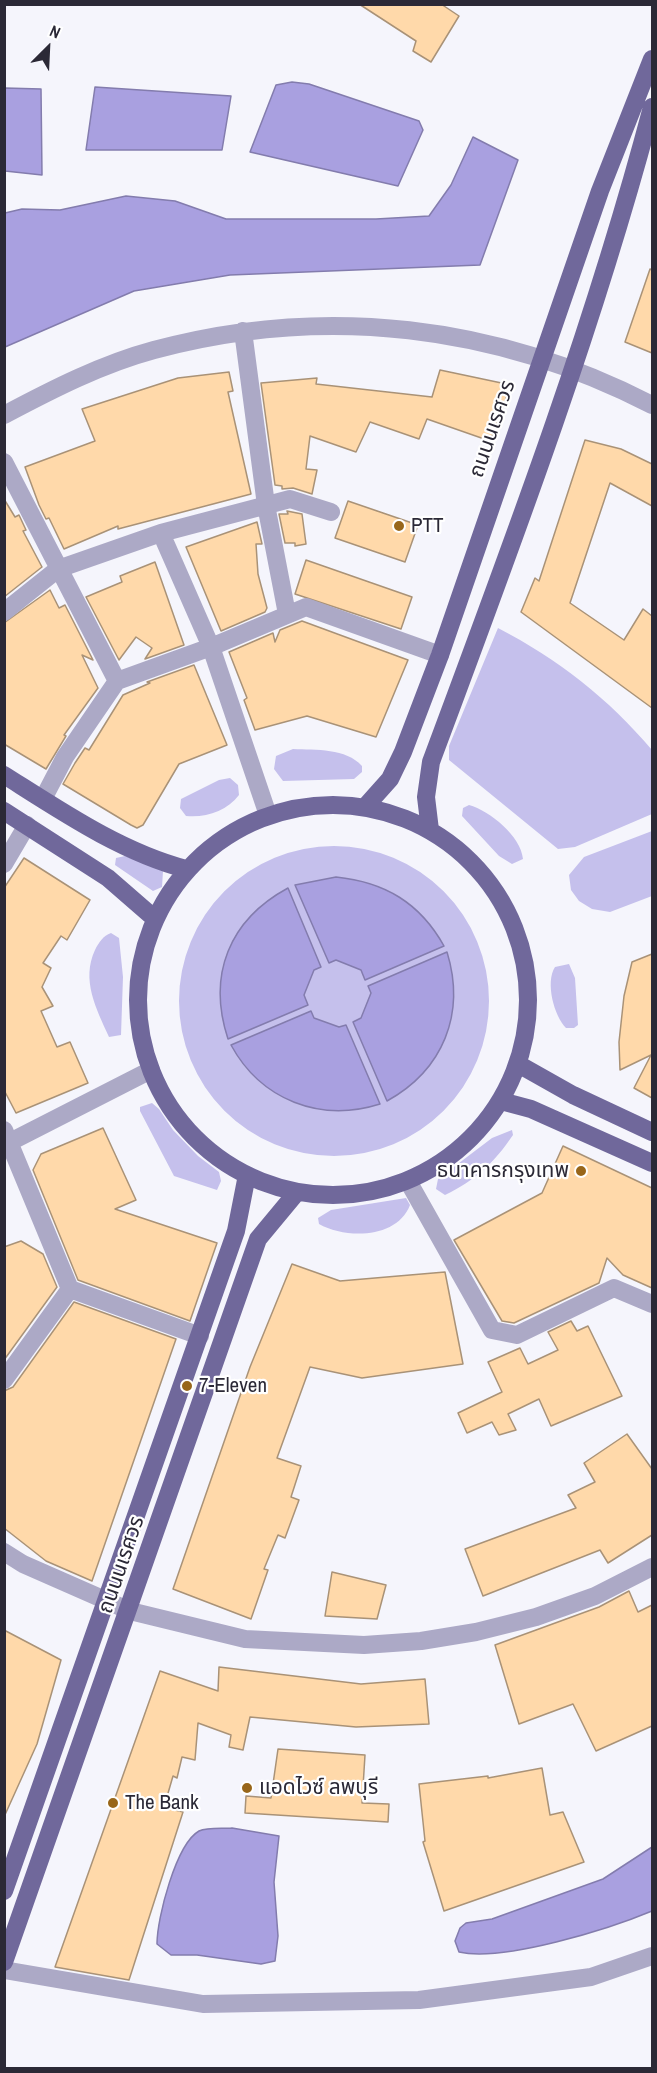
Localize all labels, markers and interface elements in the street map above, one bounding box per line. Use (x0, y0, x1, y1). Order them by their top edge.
north arrow (18, 18, 78, 78)
text: N (47, 20, 64, 44)
street label: ถนนนเรศวร (465, 377, 521, 481)
place label: PTT (411, 513, 444, 539)
marker: PTT (392, 519, 406, 533)
place label: ธนาคารกรุงเทพ (437, 1158, 569, 1184)
marker: ธนาคารกรุงเทพ (574, 1164, 588, 1178)
place label: 7-Eleven (199, 1373, 267, 1399)
marker: 7-Eleven (180, 1379, 194, 1393)
street label: ถนนนเรศวร (94, 1513, 150, 1617)
place label: แอดไวซ์ ลพบุรี (259, 1775, 378, 1801)
marker: แอดไวซ์ ลพบุรี (240, 1781, 254, 1795)
place label: The Bank (125, 1790, 199, 1816)
marker: The Bank (106, 1796, 120, 1810)

